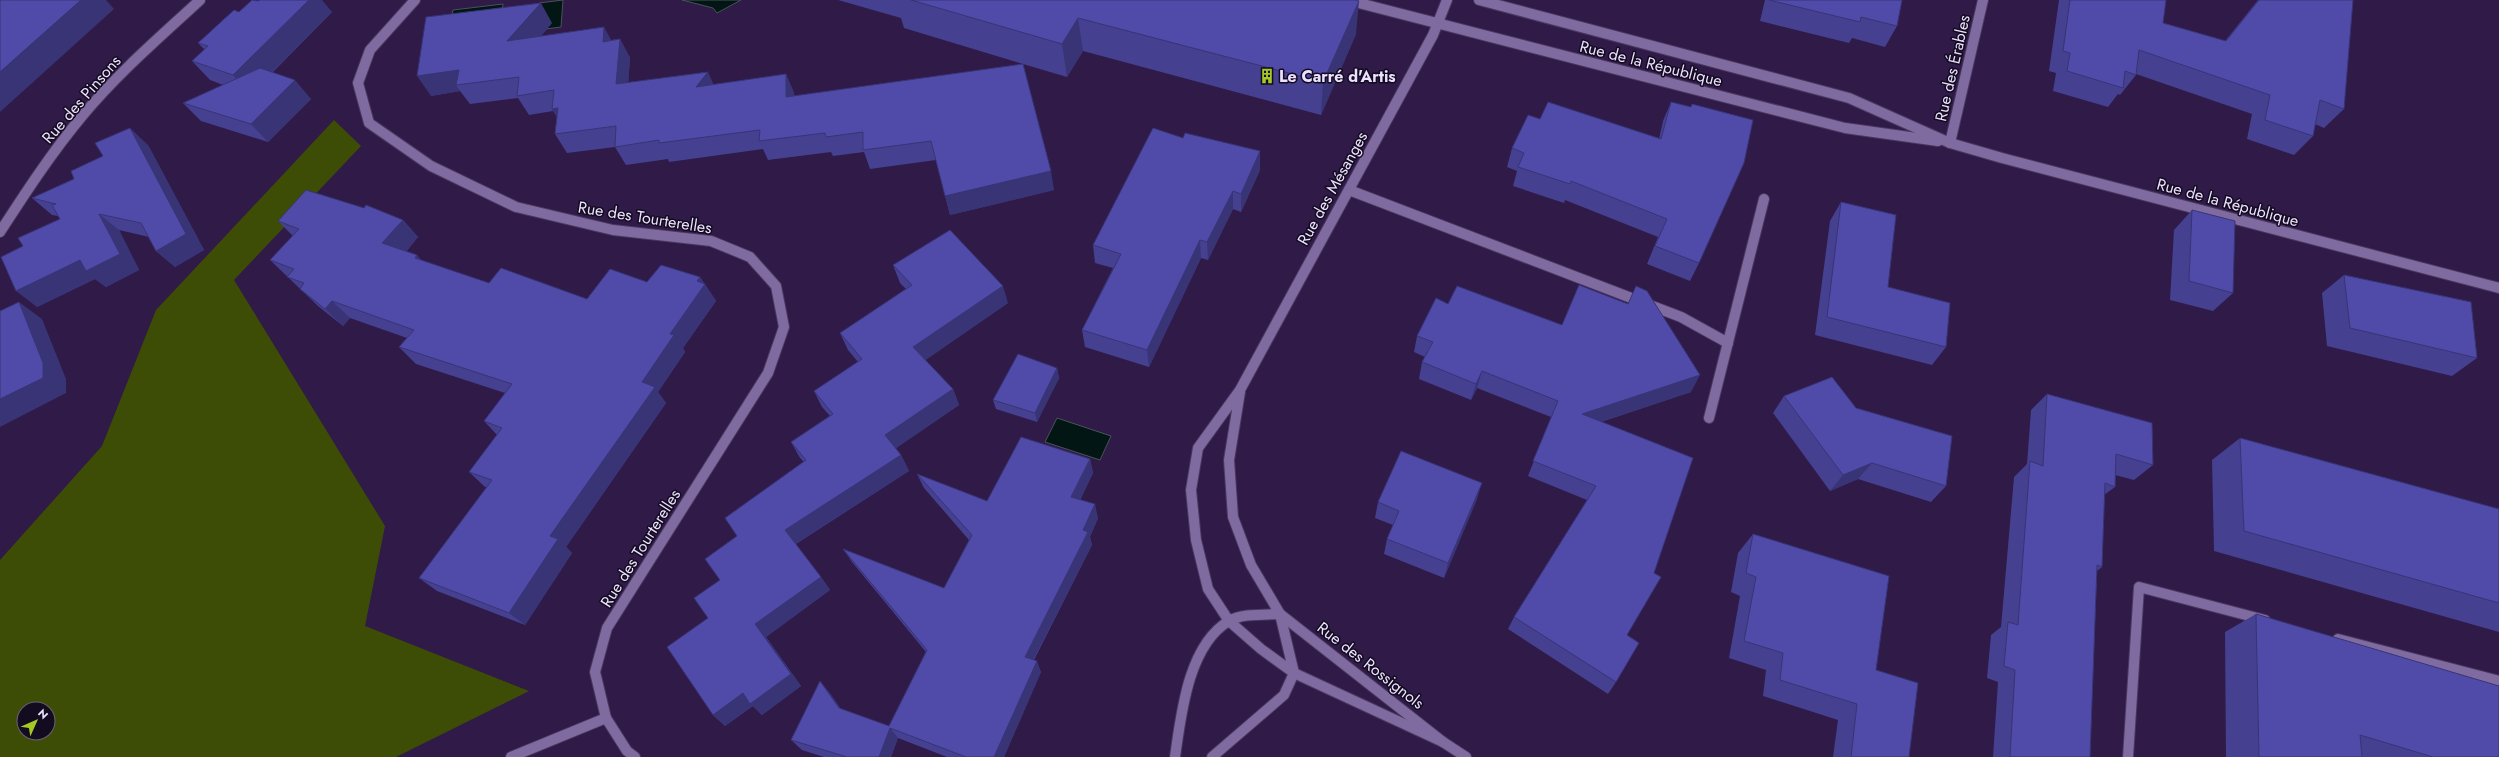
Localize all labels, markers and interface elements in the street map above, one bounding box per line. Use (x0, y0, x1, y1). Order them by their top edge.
street label: Rue des Érables (1929, 13, 1976, 124)
street label: Rue de la République (1577, 35, 1725, 92)
street label: Rue des Pinsons (36, 50, 126, 149)
place label: Le Carré d'Artis (1279, 65, 1396, 88)
building icon: Le Carré d'Artis (1258, 67, 1276, 85)
street label: Rue des Mésanges (1292, 127, 1373, 249)
street label: Rue de la République (2154, 172, 2301, 233)
street label: Rue des Tourterelles (576, 196, 713, 239)
street label: Rue des Tourterelles (595, 485, 686, 612)
street label: Rue des Rossignols (1312, 616, 1429, 715)
north arrow (16, 701, 56, 741)
text: N (34, 705, 52, 723)

